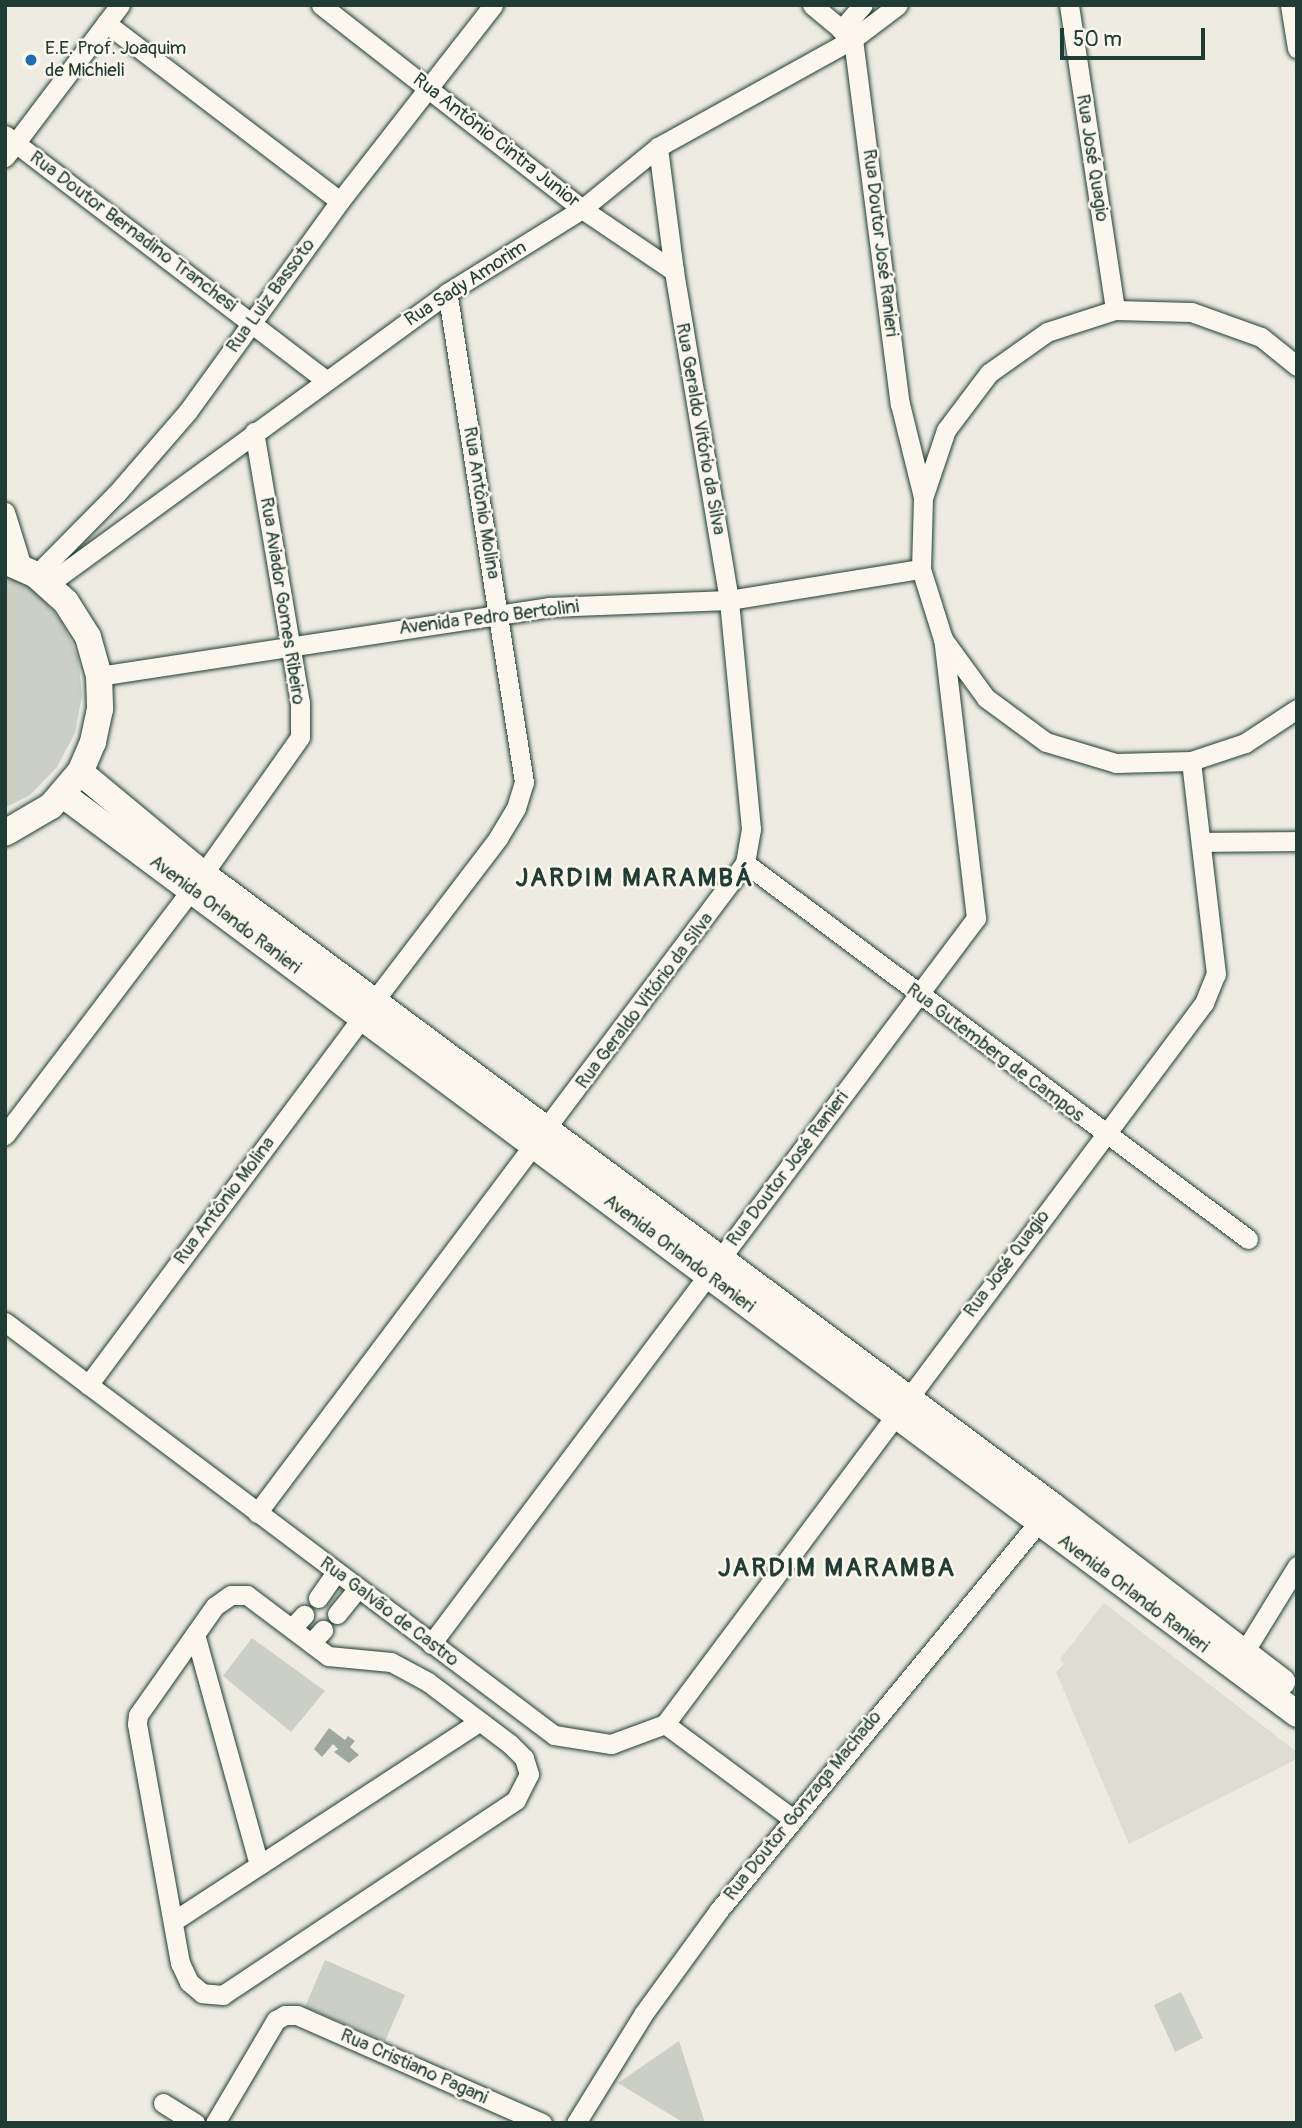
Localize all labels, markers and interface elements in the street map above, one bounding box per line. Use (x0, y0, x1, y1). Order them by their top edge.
scale bar (1064, 14, 1209, 58)
text: 50 m (1073, 26, 1122, 53)
place label: E.E. Prof. Joaquim de Michieli (45, 38, 186, 82)
marker: E.E. Prof. Joaquim de Michieli (23, 52, 39, 68)
street label: Rua Antônio Cintra Junior (408, 69, 584, 213)
street label: Rua José Quagio (1071, 93, 1113, 223)
street label: Rua Doutor Bernadino Tranchesi (25, 146, 241, 318)
street label: Rua Doutor José Ranieri (857, 148, 903, 338)
street label: Rua Luiz Bassoto (222, 234, 320, 358)
street label: Rua Sady Amorim (401, 236, 531, 332)
street label: Rua Geraldo Vitório da Silva (670, 321, 730, 537)
street label: Rua Antônio Molina (458, 425, 504, 581)
street label: Rua Aviador Gomes Ribeiro (254, 496, 310, 706)
street label: Avenida Pedro Bertolini (397, 596, 581, 640)
street label: Avenida Orlando Ranieri (145, 851, 305, 979)
district label: JARDIM MARAMBÁ (517, 863, 753, 895)
street label: Rua Geraldo Vitório da Silva (571, 908, 719, 1094)
street label: Rua Gutemberg de Campos (902, 979, 1088, 1127)
street label: Rua Doutor José Ranieri (722, 1087, 854, 1251)
street label: Rua Antônio Molina (170, 1133, 280, 1269)
street label: Avenida Orlando Ranieri (599, 1190, 759, 1318)
street label: Rua José Quagio (959, 1206, 1055, 1322)
street label: Avenida Orlando Ranieri (1053, 1530, 1213, 1658)
street label: Rua Galvão de Castro (315, 1552, 463, 1672)
district label: JARDIM MARAMBA (720, 1553, 954, 1585)
street label: Rua Doutor Gonzaga Machado (719, 1706, 887, 1906)
street label: Rua Cristiano Pagani (337, 2024, 491, 2110)

